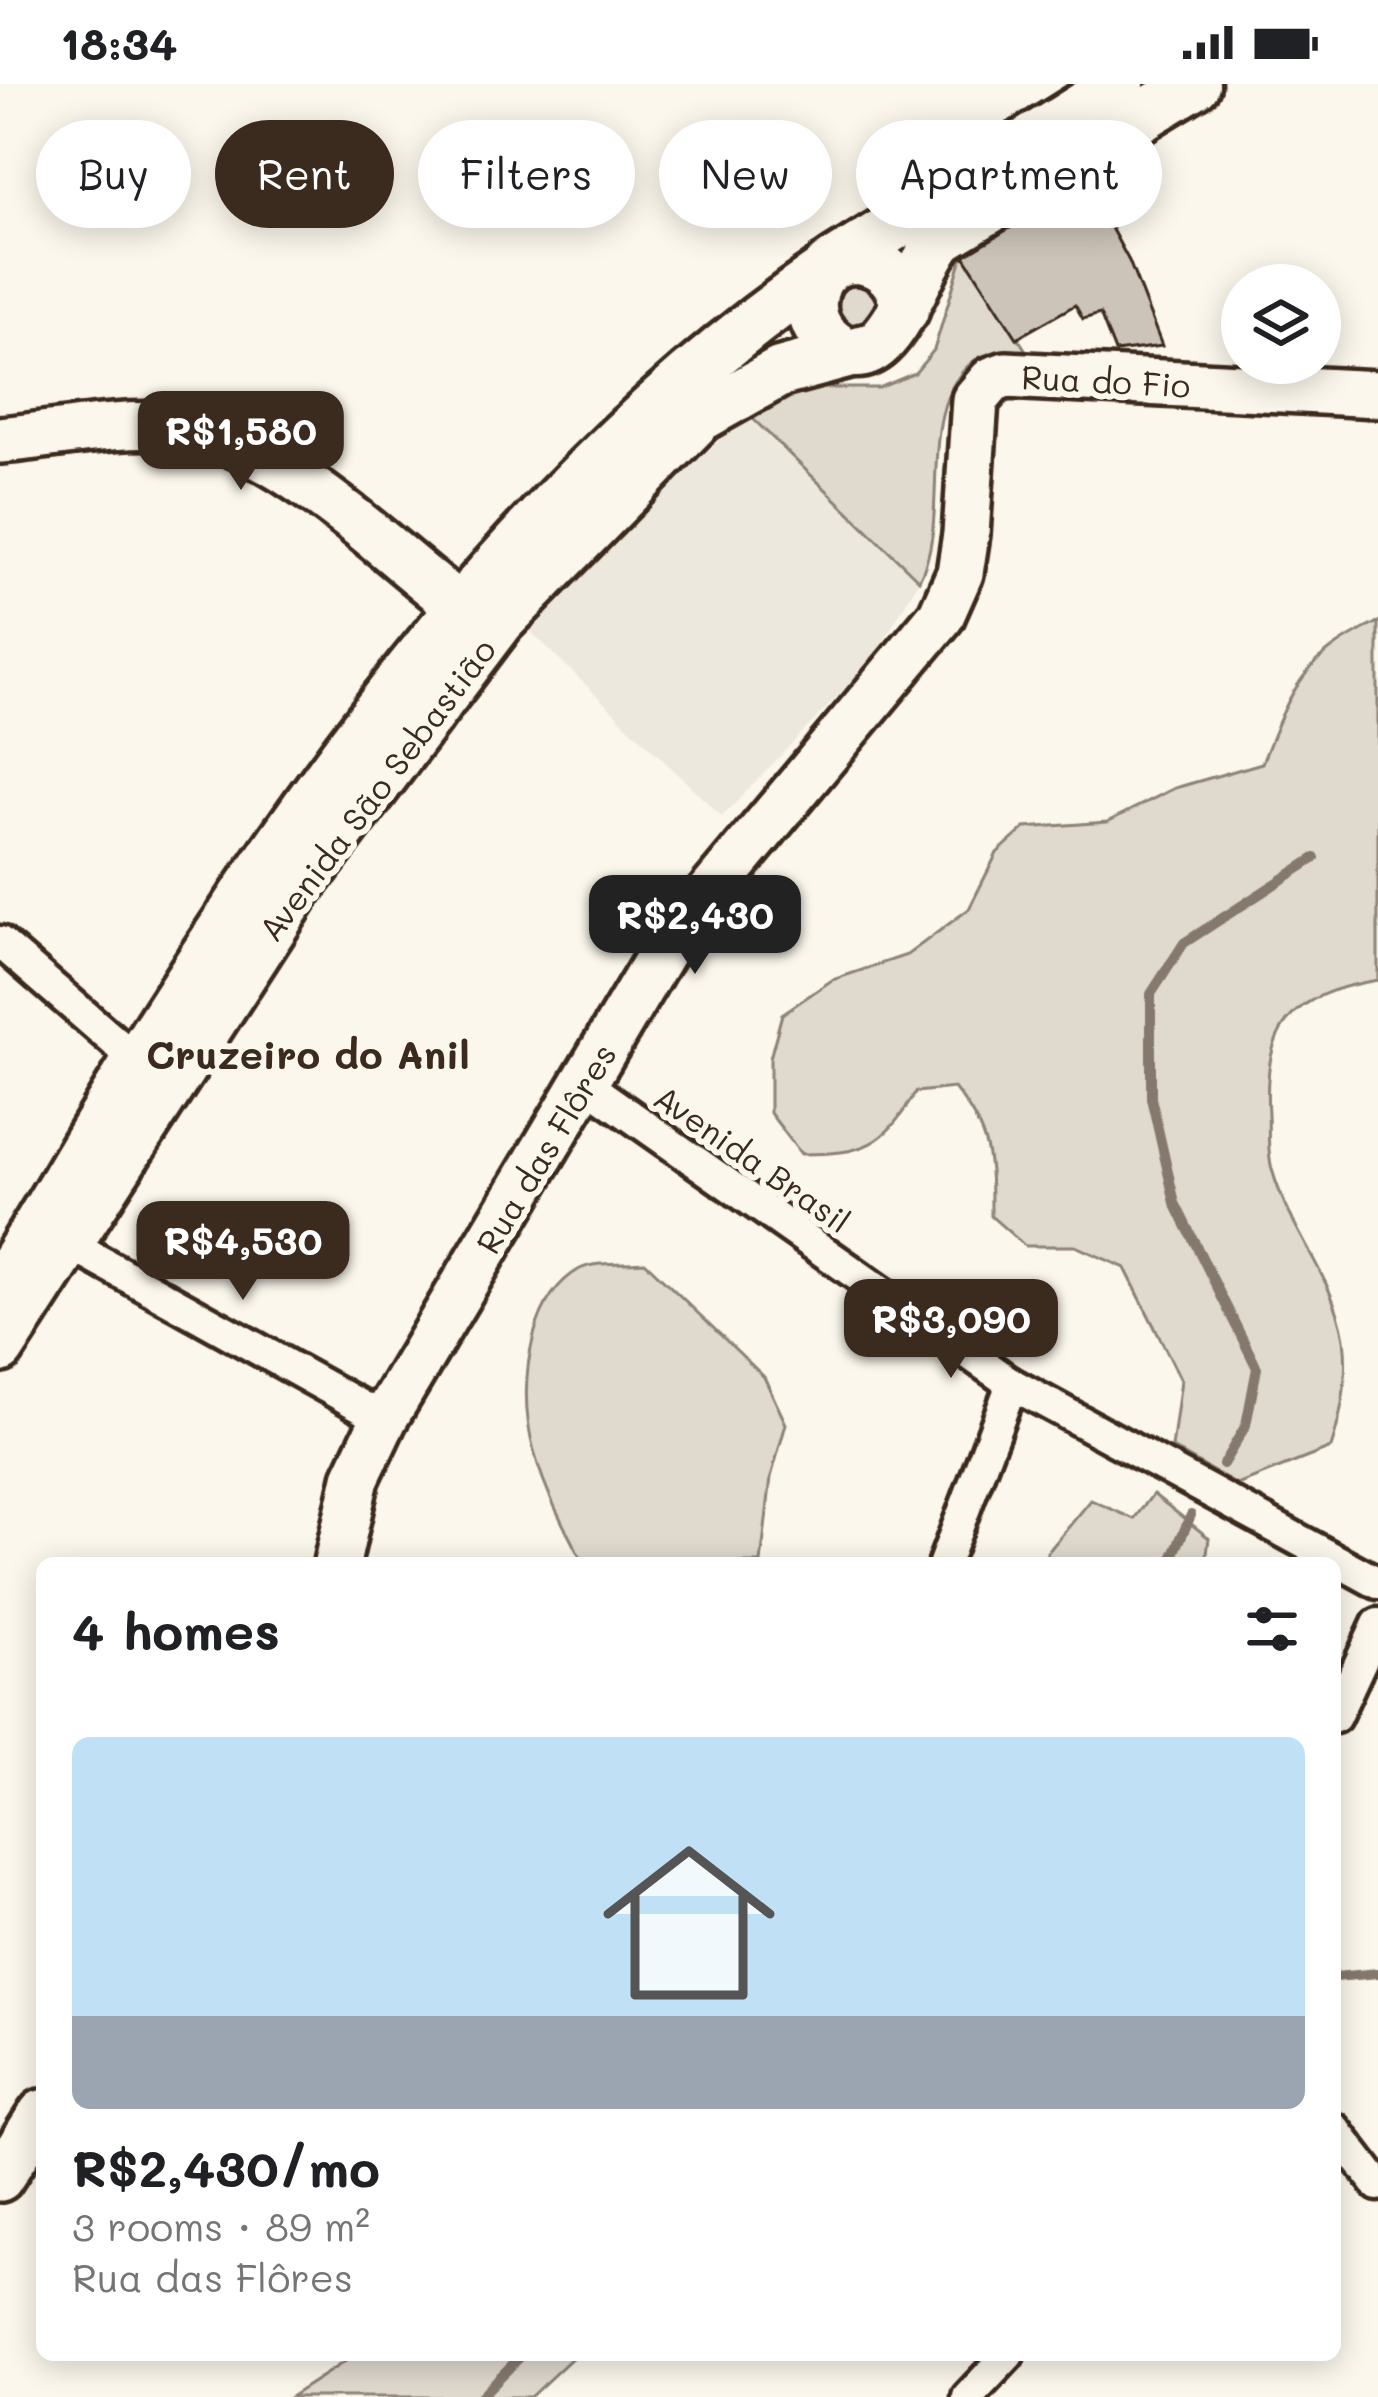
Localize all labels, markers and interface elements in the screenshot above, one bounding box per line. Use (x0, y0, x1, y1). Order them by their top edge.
text: 18:34 (60, 13, 178, 71)
chip: Buy (36, 120, 191, 228)
chip: Rent (215, 120, 394, 228)
chip: Filters (418, 120, 635, 228)
chip: New (659, 120, 832, 228)
chip: Apartment (856, 120, 1162, 228)
map controls (1221, 264, 1341, 384)
button: layers (1221, 264, 1341, 384)
street label: Rua do Fio (1020, 354, 1192, 406)
pin: R$1,580 (130, 391, 352, 493)
text: R$1,580 (165, 404, 317, 455)
street label: Avenida São Sebastião (248, 629, 504, 949)
pin: R$2,430 (584, 875, 806, 977)
text: R$2,430 (616, 888, 774, 939)
district label: Cruzeiro do Anil (146, 1028, 470, 1079)
street label: Rua das Flôres (465, 1035, 625, 1261)
street label: Avenida Brasil (647, 1074, 859, 1242)
pin: R$4,530 (132, 1201, 354, 1303)
text: R$4,530 (163, 1214, 323, 1265)
pin: R$3,090 (840, 1279, 1062, 1381)
text: R$3,090 (871, 1292, 1031, 1343)
text: 4 homes (72, 1596, 280, 1663)
icon: filters (1239, 1596, 1305, 1662)
icon: home (581, 1815, 797, 2031)
text: R$2,430/mo (72, 2133, 380, 2200)
text: 3 rooms · 89 m² (72, 2200, 370, 2251)
text: Rua das Flôres (72, 2251, 353, 2302)

